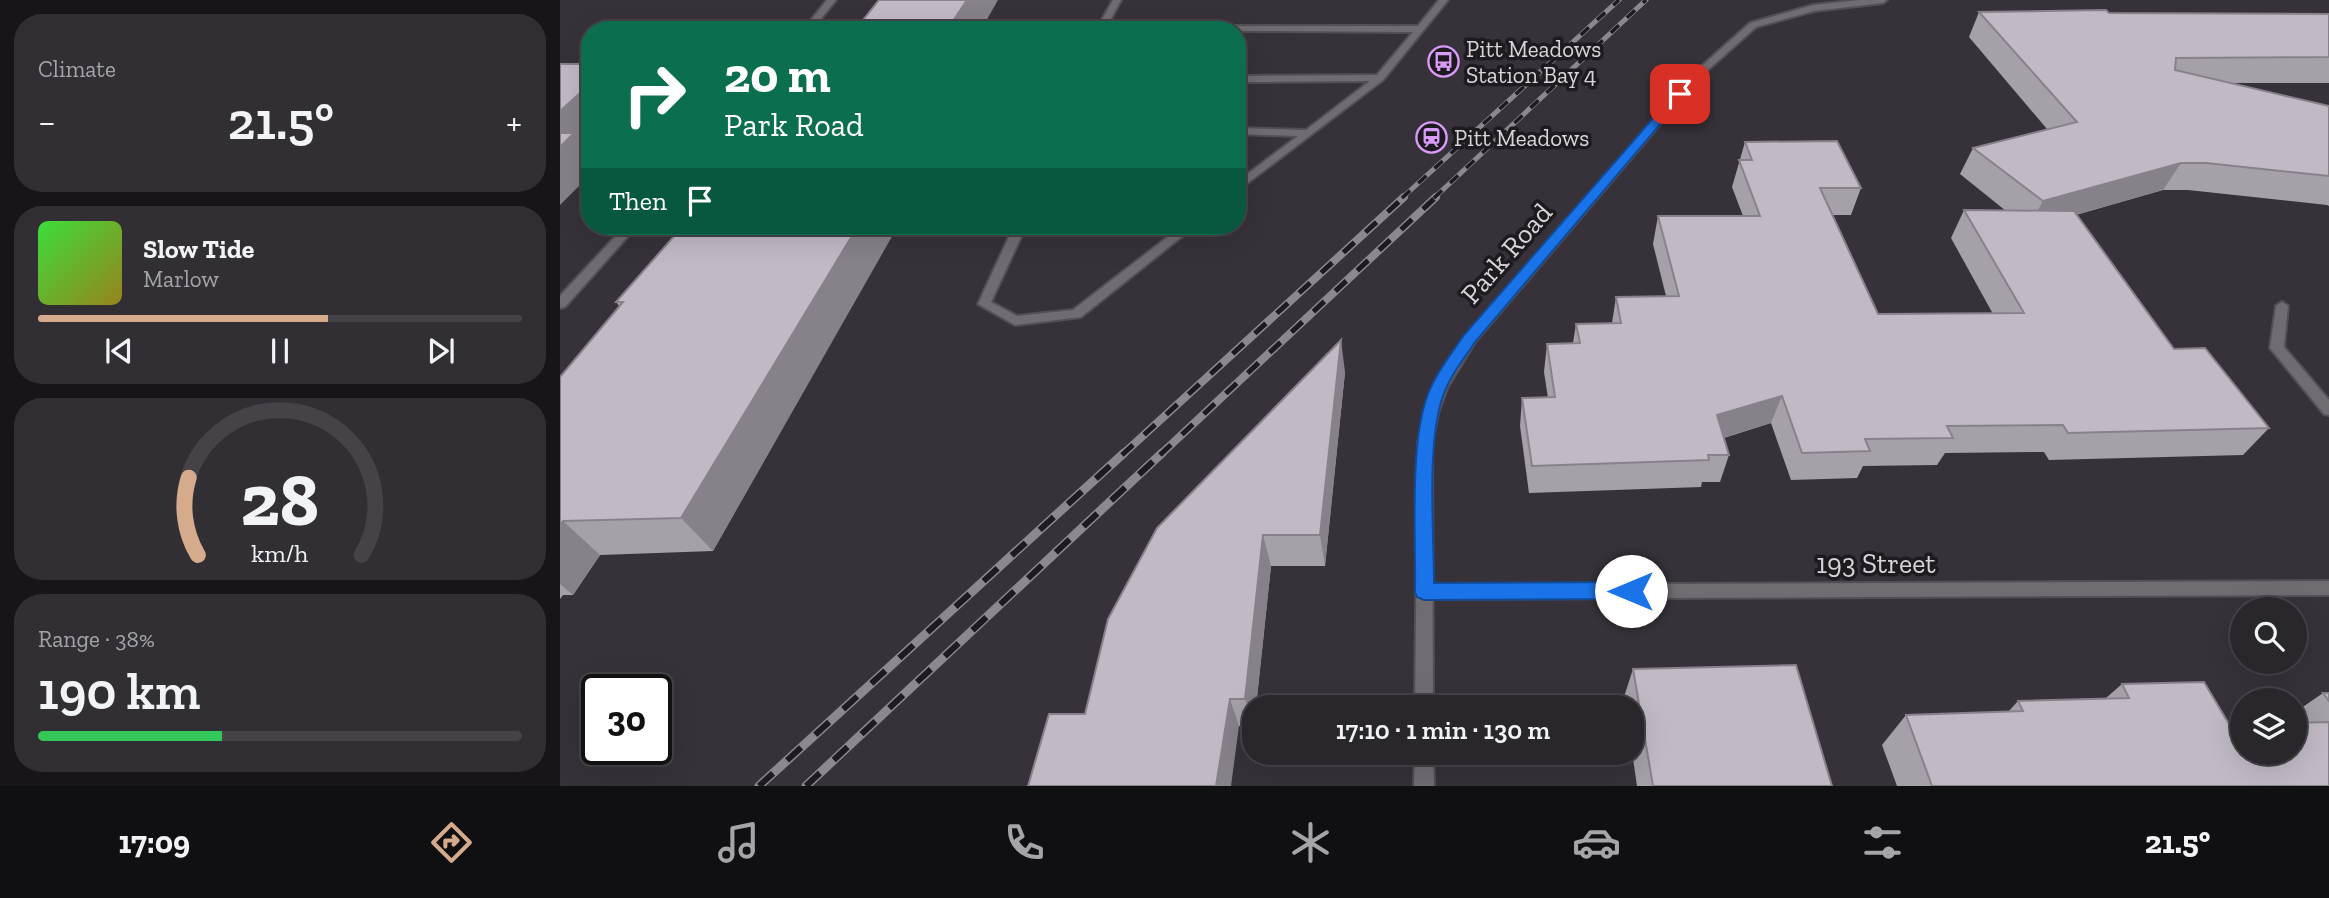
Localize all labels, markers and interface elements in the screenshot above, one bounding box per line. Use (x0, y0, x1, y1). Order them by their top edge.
place label: Pitt Meadows Station Bay 4 (1466, 35, 1601, 89)
bus stop icon: Pitt Meadows Station Bay 4 (1426, 45, 1460, 79)
text: 20 m (724, 46, 831, 105)
icon: right (609, 49, 700, 140)
text: Climate (38, 55, 116, 83)
pin (1650, 64, 1710, 124)
icon: arrive (1661, 75, 1699, 113)
text: 21.5° (228, 90, 334, 152)
text: − (38, 99, 56, 145)
text: + (506, 99, 522, 145)
text: Park Road (724, 106, 864, 144)
station icon: Pitt Meadows (1414, 121, 1448, 155)
place label: Pitt Meadows (1454, 124, 1589, 152)
icon: arrive (681, 182, 719, 220)
text: Then (609, 185, 667, 217)
street label: Park Road (1454, 196, 1559, 310)
text: Slow Tide (143, 233, 254, 265)
text: Marlow (143, 265, 219, 293)
icon: previous (100, 332, 138, 370)
icon: pause (261, 332, 299, 370)
icon: next (422, 332, 460, 370)
text: 28 (241, 456, 319, 544)
text: km/h (251, 538, 309, 568)
street label: 193 Street (1816, 547, 1936, 580)
position arrow (1594, 554, 1668, 628)
map controls (2230, 597, 2307, 765)
button: search (2230, 597, 2307, 674)
text: Range · 38% (38, 625, 155, 653)
text: 190 km (38, 660, 200, 722)
speed limit sign: 30 (581, 674, 672, 765)
button: layers (2230, 688, 2307, 765)
text: 17:10 · 1 min · 130 m (1336, 714, 1550, 746)
icon: directions (427, 818, 476, 867)
icon: music (714, 818, 763, 867)
icon: phone (1000, 818, 1049, 867)
icon: climate (1286, 818, 1335, 867)
icon: car (1572, 818, 1621, 867)
icon: filters (1858, 818, 1907, 867)
text: 17:09 (119, 823, 190, 861)
text: 21.5° (2145, 823, 2210, 861)

